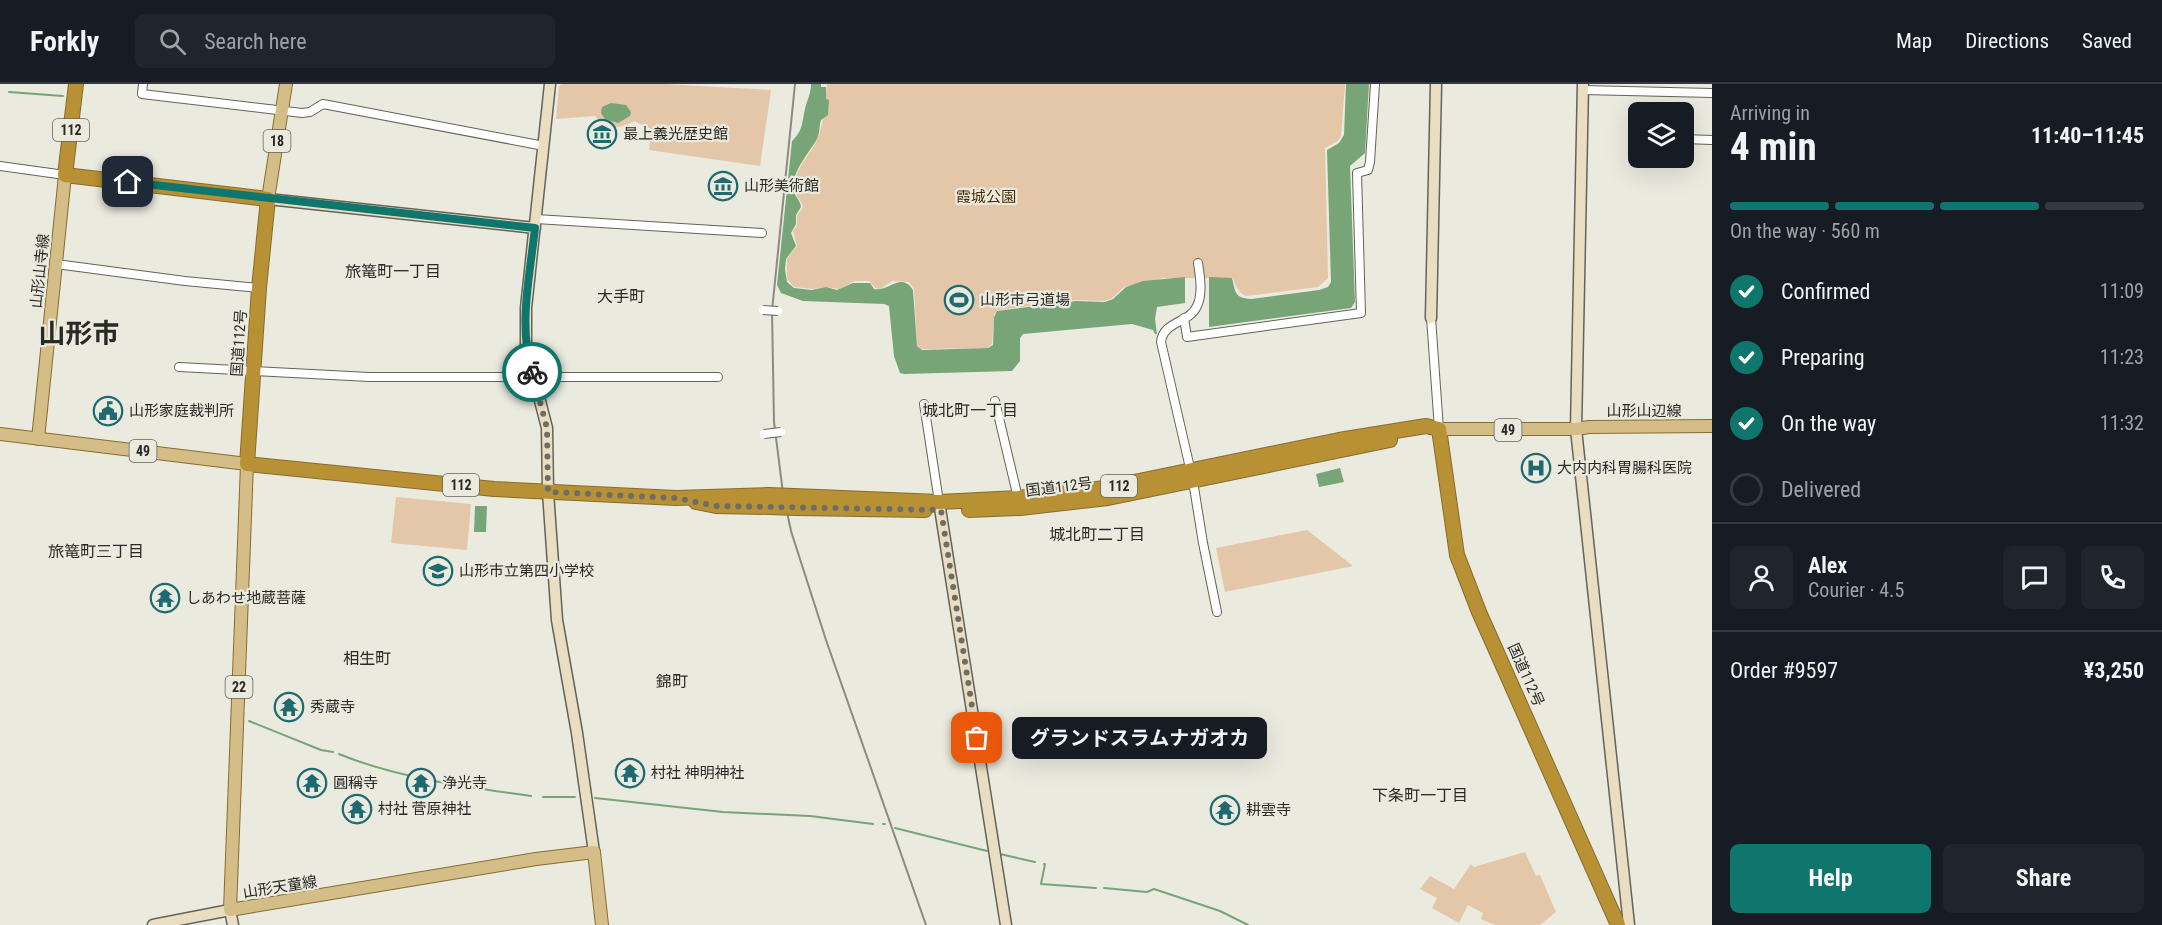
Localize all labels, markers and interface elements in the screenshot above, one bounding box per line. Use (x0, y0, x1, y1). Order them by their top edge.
search box (135, 14, 555, 68)
text: Forkly (30, 25, 99, 58)
icon: search (156, 25, 189, 58)
text: Search here (204, 29, 307, 54)
text: Map (1896, 29, 1932, 53)
text: Directions (1965, 29, 2049, 53)
text: Saved (2082, 29, 2132, 53)
text: Arriving in (1730, 101, 1810, 125)
map controls (1628, 102, 1694, 168)
button: layers (1628, 102, 1694, 168)
museum icon: 最上義光歴史館 (586, 118, 618, 150)
road number: 112 (53, 119, 89, 141)
text: 11:40–11:45 (2031, 123, 2144, 148)
text: 4 min (1730, 124, 1817, 170)
place label: 最上義光歴史館 (623, 125, 728, 143)
road number: 18 (264, 130, 290, 152)
pin (102, 156, 153, 207)
icon: home (111, 165, 144, 198)
museum icon: 山形美術館 (707, 170, 739, 202)
place label: 山形美術館 (744, 177, 819, 195)
park label: 霞城公園 (956, 188, 1016, 206)
text: On the way · 560 m (1730, 219, 1880, 243)
street label: 山形山寺線 (27, 233, 53, 309)
district label: 旅篭町一丁目 (345, 262, 441, 281)
icon: check (1730, 275, 1763, 308)
text: Confirmed (1781, 279, 1870, 304)
text: 11:09 (2100, 279, 2144, 303)
sports icon: 山形市弓道場 (943, 284, 975, 316)
district label: 大手町 (597, 287, 645, 306)
place label: 山形市弓道場 (980, 291, 1070, 309)
street label: 国道112号 (228, 309, 250, 377)
district label: 山形市 (39, 318, 120, 350)
icon: check (1730, 341, 1763, 374)
courier (502, 342, 562, 402)
text: Preparing (1781, 345, 1865, 370)
text: 11:23 (2100, 345, 2144, 369)
icon: bike (516, 356, 549, 389)
public building icon: 山形家庭裁判所 (92, 395, 124, 427)
district label: 城北町一丁目 (922, 401, 1018, 420)
place label: 山形家庭裁判所 (129, 402, 234, 420)
street label: 山形山辺線 (1606, 402, 1682, 420)
icon: check (1730, 407, 1763, 440)
text: On the way (1781, 411, 1876, 436)
text: 11:32 (2100, 411, 2144, 435)
road number: 49 (1494, 419, 1522, 441)
road number: 49 (130, 440, 156, 462)
hospital icon: 大内内科胃腸科医院 (1520, 452, 1552, 484)
place label: 大内内科胃腸科医院 (1557, 459, 1692, 477)
road number: 112 (443, 474, 479, 496)
street label: 国道112号 (1025, 474, 1093, 500)
road number: 112 (1101, 475, 1137, 497)
text: Delivered (1781, 477, 1861, 502)
district label: 城北町二丁目 (1049, 525, 1145, 544)
district label: 旅篭町三丁目 (48, 542, 144, 561)
button: person (1730, 546, 1793, 609)
button: chat (2003, 546, 2066, 609)
button: phone (2081, 546, 2144, 609)
text: Alex (1808, 553, 1847, 578)
school or university icon: 山形市立第四小学校 (422, 555, 454, 587)
place label: 山形市立第四小学校 (459, 562, 594, 580)
text: Courier · 4.5 (1808, 578, 1904, 602)
temple icon: しあわせ地蔵菩薩 (149, 582, 181, 614)
place label: しあわせ地蔵菩薩 (186, 589, 306, 607)
street label: 国道112号 (1504, 641, 1548, 709)
district label: 相生町 (343, 649, 391, 668)
text: Order #9597 (1730, 658, 1838, 683)
text: ¥3,250 (2084, 658, 2144, 683)
district label: 錦町 (656, 672, 688, 691)
road number: 22 (226, 676, 252, 698)
temple icon: 秀蔵寺 (273, 691, 305, 723)
place label: 秀蔵寺 (310, 698, 355, 716)
pin (951, 712, 1002, 763)
callout: グランドスラムナガオカ (1013, 717, 1268, 759)
icon: bag (960, 721, 993, 754)
text: グランドスラムナガオカ (1030, 726, 1249, 750)
temple icon: 村社 神明神社 (614, 757, 646, 789)
place label: 村社 神明神社 (651, 764, 744, 782)
temple icon: 圓稱寺 (296, 767, 328, 799)
temple icon: 浄光寺 (405, 767, 437, 799)
place label: 圓稱寺 (333, 774, 378, 792)
place label: 浄光寺 (442, 774, 487, 792)
district label: 下条町一丁目 (1372, 786, 1468, 805)
temple icon: 村社 菅原神社 (341, 793, 373, 825)
temple icon: 耕雲寺 (1209, 794, 1241, 826)
place label: 村社 菅原神社 (378, 800, 471, 818)
place label: 耕雲寺 (1246, 801, 1291, 819)
button: Help (1730, 844, 1931, 913)
button: Share (1943, 844, 2144, 913)
street label: 山形天童線 (242, 872, 318, 902)

